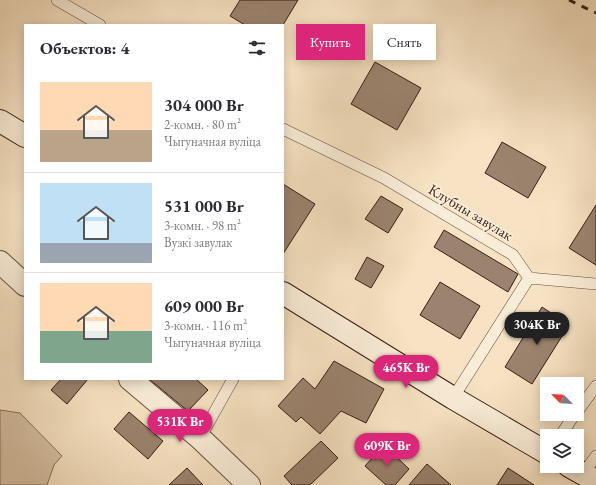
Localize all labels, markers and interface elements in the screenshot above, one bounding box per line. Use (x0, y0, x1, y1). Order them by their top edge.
chip: Купить (296, 24, 365, 60)
chip: Снять (373, 24, 436, 60)
text: Объектов: 4 (40, 37, 130, 59)
icon: filters (246, 37, 268, 59)
text: 304 000 Br (164, 94, 244, 116)
icon: home (72, 98, 120, 146)
text: 2-комн. · 80 m² (164, 116, 241, 133)
text: Чыгуначная вуліца (164, 133, 261, 150)
street label: Клубны завулак (425, 179, 517, 245)
text: 531 000 Br (164, 195, 244, 217)
icon: home (72, 199, 120, 247)
text: 3-комн. · 98 m² (164, 217, 241, 234)
text: Вузкі завулак (164, 234, 233, 251)
text: 609 000 Br (164, 295, 244, 317)
icon: home (72, 299, 120, 347)
pin: 304K Br (500, 312, 574, 346)
text: 304K Br (513, 316, 561, 333)
text: 3-комн. · 116 m² (164, 317, 247, 334)
text: Чыгуначная вуліца (164, 334, 261, 351)
pin: 465K Br (369, 355, 443, 389)
text: 465K Br (382, 359, 430, 376)
north arrow (540, 377, 584, 421)
map controls (540, 377, 584, 473)
pin: 531K Br (143, 409, 217, 443)
text: 531K Br (156, 413, 204, 430)
button: layers (540, 429, 584, 473)
pin: 609K Br (350, 433, 424, 467)
text: 609K Br (363, 437, 411, 454)

